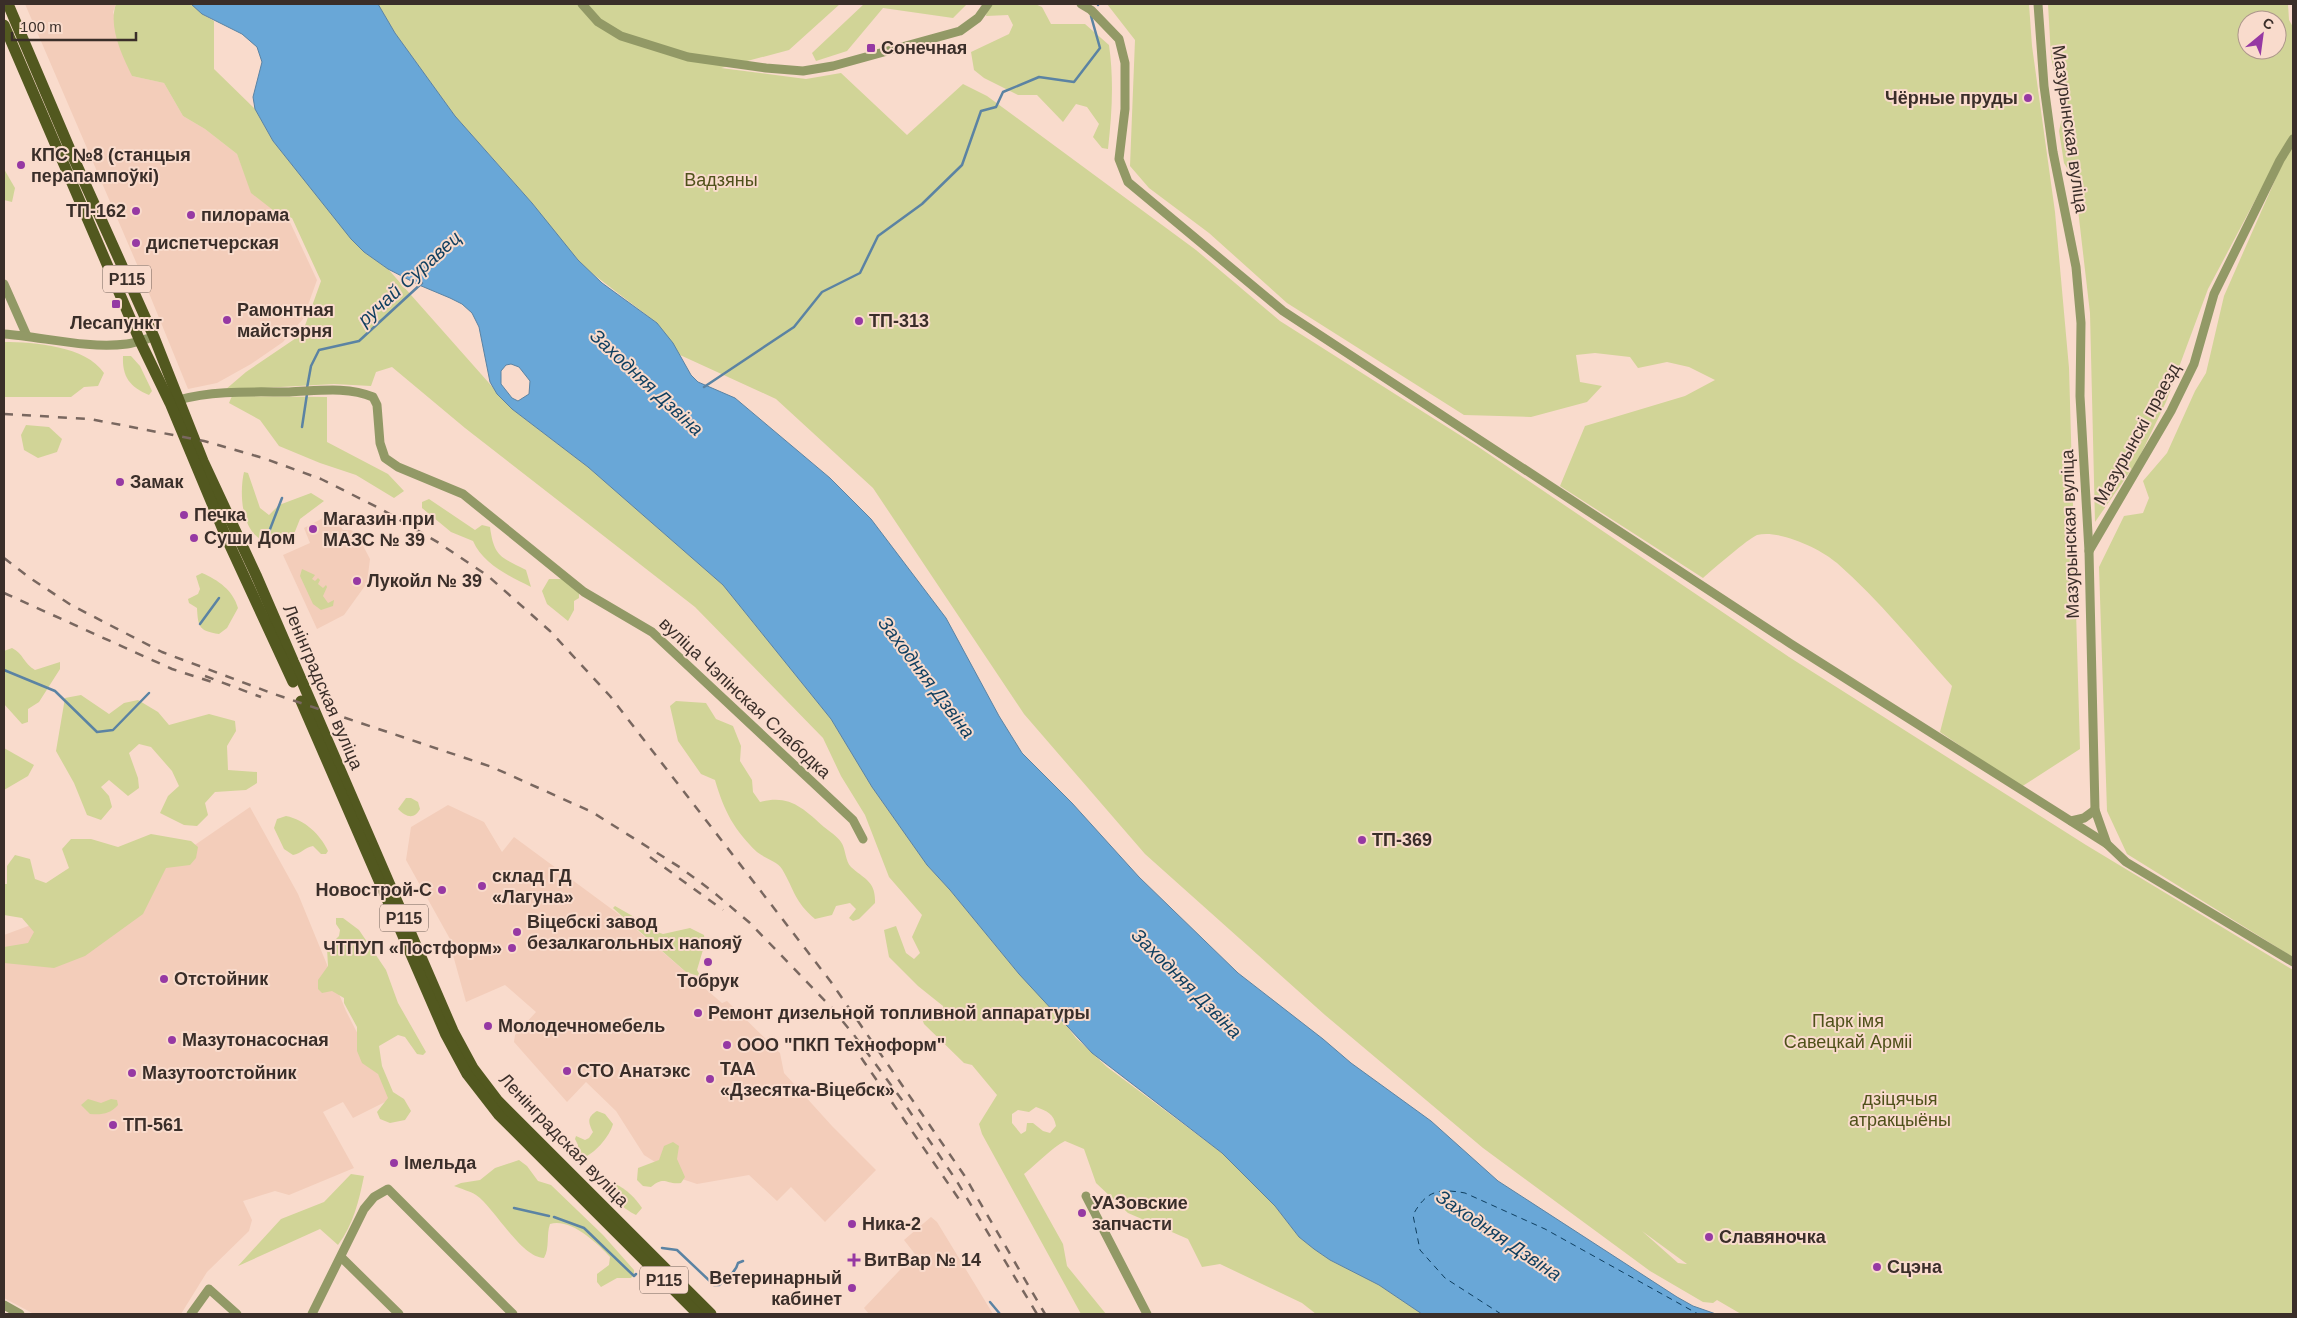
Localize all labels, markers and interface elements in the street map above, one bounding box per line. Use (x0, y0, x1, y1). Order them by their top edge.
scale bar (12, 10, 136, 42)
north arrow (2237, 10, 2287, 60)
text: С (2260, 14, 2277, 33)
text: 100 m (20, 18, 62, 35)
place label: Сонечная (881, 38, 967, 58)
marker: Сонечная (865, 42, 877, 54)
street label: Мазурынская вуліца (2048, 44, 2092, 215)
place label: Чёрные пруды (1885, 88, 2018, 108)
marker: Чёрные пруды (2022, 92, 2034, 104)
place label: КПС №8 (станцыя перапампоўкі) (31, 145, 191, 186)
marker: КПС №8 (станцыя перапампоўкі) (15, 159, 27, 171)
park label: Вадзяны (684, 170, 758, 190)
place label: ТП-162 (66, 201, 126, 221)
marker: ТП-162 (130, 205, 142, 217)
place label: пилорама (201, 205, 290, 225)
marker: пилорама (185, 209, 197, 221)
water label: ручай Суравец (353, 227, 465, 331)
place label: диспетчерская (146, 233, 279, 253)
marker: диспетчерская (130, 237, 142, 249)
road number: Р115 (103, 266, 151, 292)
marker: Лесапункт (110, 298, 122, 310)
place label: Рамонтная майстэрня (237, 300, 334, 341)
place label: ТП-313 (869, 311, 929, 331)
place label: Лесапункт (70, 313, 162, 333)
marker: Рамонтная майстэрня (221, 314, 233, 326)
marker: ТП-313 (853, 315, 865, 327)
water label: Заходняя Дзвіна (586, 325, 707, 440)
street label: Мазурынскі праезд (2090, 359, 2184, 508)
street label: Мазурынская вуліца (2057, 448, 2083, 619)
place label: Замак (130, 472, 184, 492)
marker: Замак (114, 476, 126, 488)
place label: Печка (194, 505, 247, 525)
marker: Печка (178, 509, 190, 521)
place label: Магазин при МАЗС № 39 (323, 509, 435, 550)
marker: Магазин при МАЗС № 39 (307, 523, 319, 535)
place label: Суши Дом (204, 528, 295, 548)
marker: Суши Дом (188, 532, 200, 544)
place label: Лукойл № 39 (367, 571, 482, 591)
marker: Лукойл № 39 (351, 575, 363, 587)
street label: Ленінградская вуліца (279, 601, 367, 773)
street label: вуліца Чэпінская Слабодка (655, 613, 835, 783)
water label: Заходняя Дзвіна (874, 613, 979, 742)
place label: ТП-369 (1372, 830, 1432, 850)
marker: ТП-369 (1356, 834, 1368, 846)
place label: склад ГД «Лагуна» (492, 866, 574, 907)
place label: Новострой-С (316, 880, 432, 900)
marker: склад ГД «Лагуна» (476, 880, 488, 892)
marker: Новострой-С (436, 884, 448, 896)
road number: Р115 (380, 904, 428, 931)
place label: Віцебскі завод безалкагольных напояў (527, 912, 742, 953)
water label: Заходняя Дзвіна (1127, 924, 1246, 1043)
marker: Віцебскі завод безалкагольных напояў (511, 926, 523, 938)
place label: ЧТПУП «Постформ» (323, 938, 502, 958)
marker: ЧТПУП «Постформ» (506, 942, 518, 954)
marker: Тобрук (702, 956, 714, 968)
place label: Отстойник (174, 969, 269, 989)
place label: Тобрук (677, 971, 740, 991)
marker: Отстойник (158, 973, 170, 985)
place label: Ремонт дизельной топливной аппаратуры (708, 1003, 1090, 1023)
marker: Ремонт дизельной топливной аппаратуры (692, 1007, 704, 1019)
park label: Парк імя Савецкай Арміі (1784, 1011, 1912, 1052)
place label: Молодечномебель (498, 1016, 665, 1036)
marker: Молодечномебель (482, 1020, 494, 1032)
place label: Мазутонасосная (182, 1030, 329, 1050)
marker: Мазутонасосная (166, 1034, 178, 1046)
place label: ООО "ПКП Техноформ" (737, 1035, 945, 1055)
marker: ООО "ПКП Техноформ" (721, 1039, 733, 1051)
place label: ТАА «Дзесятка-Віцебск» (720, 1059, 895, 1100)
place label: СТО Анатэкс (577, 1061, 691, 1081)
place label: Мазутоотстойник (142, 1063, 297, 1083)
marker: СТО Анатэкс (561, 1065, 573, 1077)
marker: Мазутоотстойник (126, 1067, 138, 1079)
street label: Ленінградская вуліца (495, 1069, 634, 1211)
marker: ТАА «Дзесятка-Віцебск» (704, 1073, 716, 1085)
park label: дзіцячыя атракцыёны (1849, 1089, 1951, 1130)
place label: ТП-561 (123, 1115, 183, 1135)
marker: ТП-561 (107, 1119, 119, 1131)
place label: Імельда (404, 1153, 477, 1173)
marker: Імельда (388, 1157, 400, 1169)
water label: Заходняя Дзвіна (1432, 1186, 1565, 1285)
place label: УАЗовские запчасти (1092, 1193, 1188, 1234)
marker: УАЗовские запчасти (1076, 1207, 1088, 1219)
place label: Ника-2 (862, 1214, 921, 1234)
marker: Ника-2 (846, 1218, 858, 1230)
place label: Славяночка (1719, 1227, 1827, 1247)
marker: Славяночка (1703, 1231, 1715, 1243)
place label: ВитВар № 14 (864, 1250, 981, 1270)
marker: ВитВар № 14 (848, 1254, 860, 1266)
place label: Сцэна (1887, 1257, 1943, 1277)
marker: Сцэна (1871, 1261, 1883, 1273)
road number: Р115 (640, 1266, 688, 1294)
place label: Ветеринарный кабинет (709, 1268, 842, 1309)
marker: Ветеринарный кабинет (846, 1282, 858, 1294)

